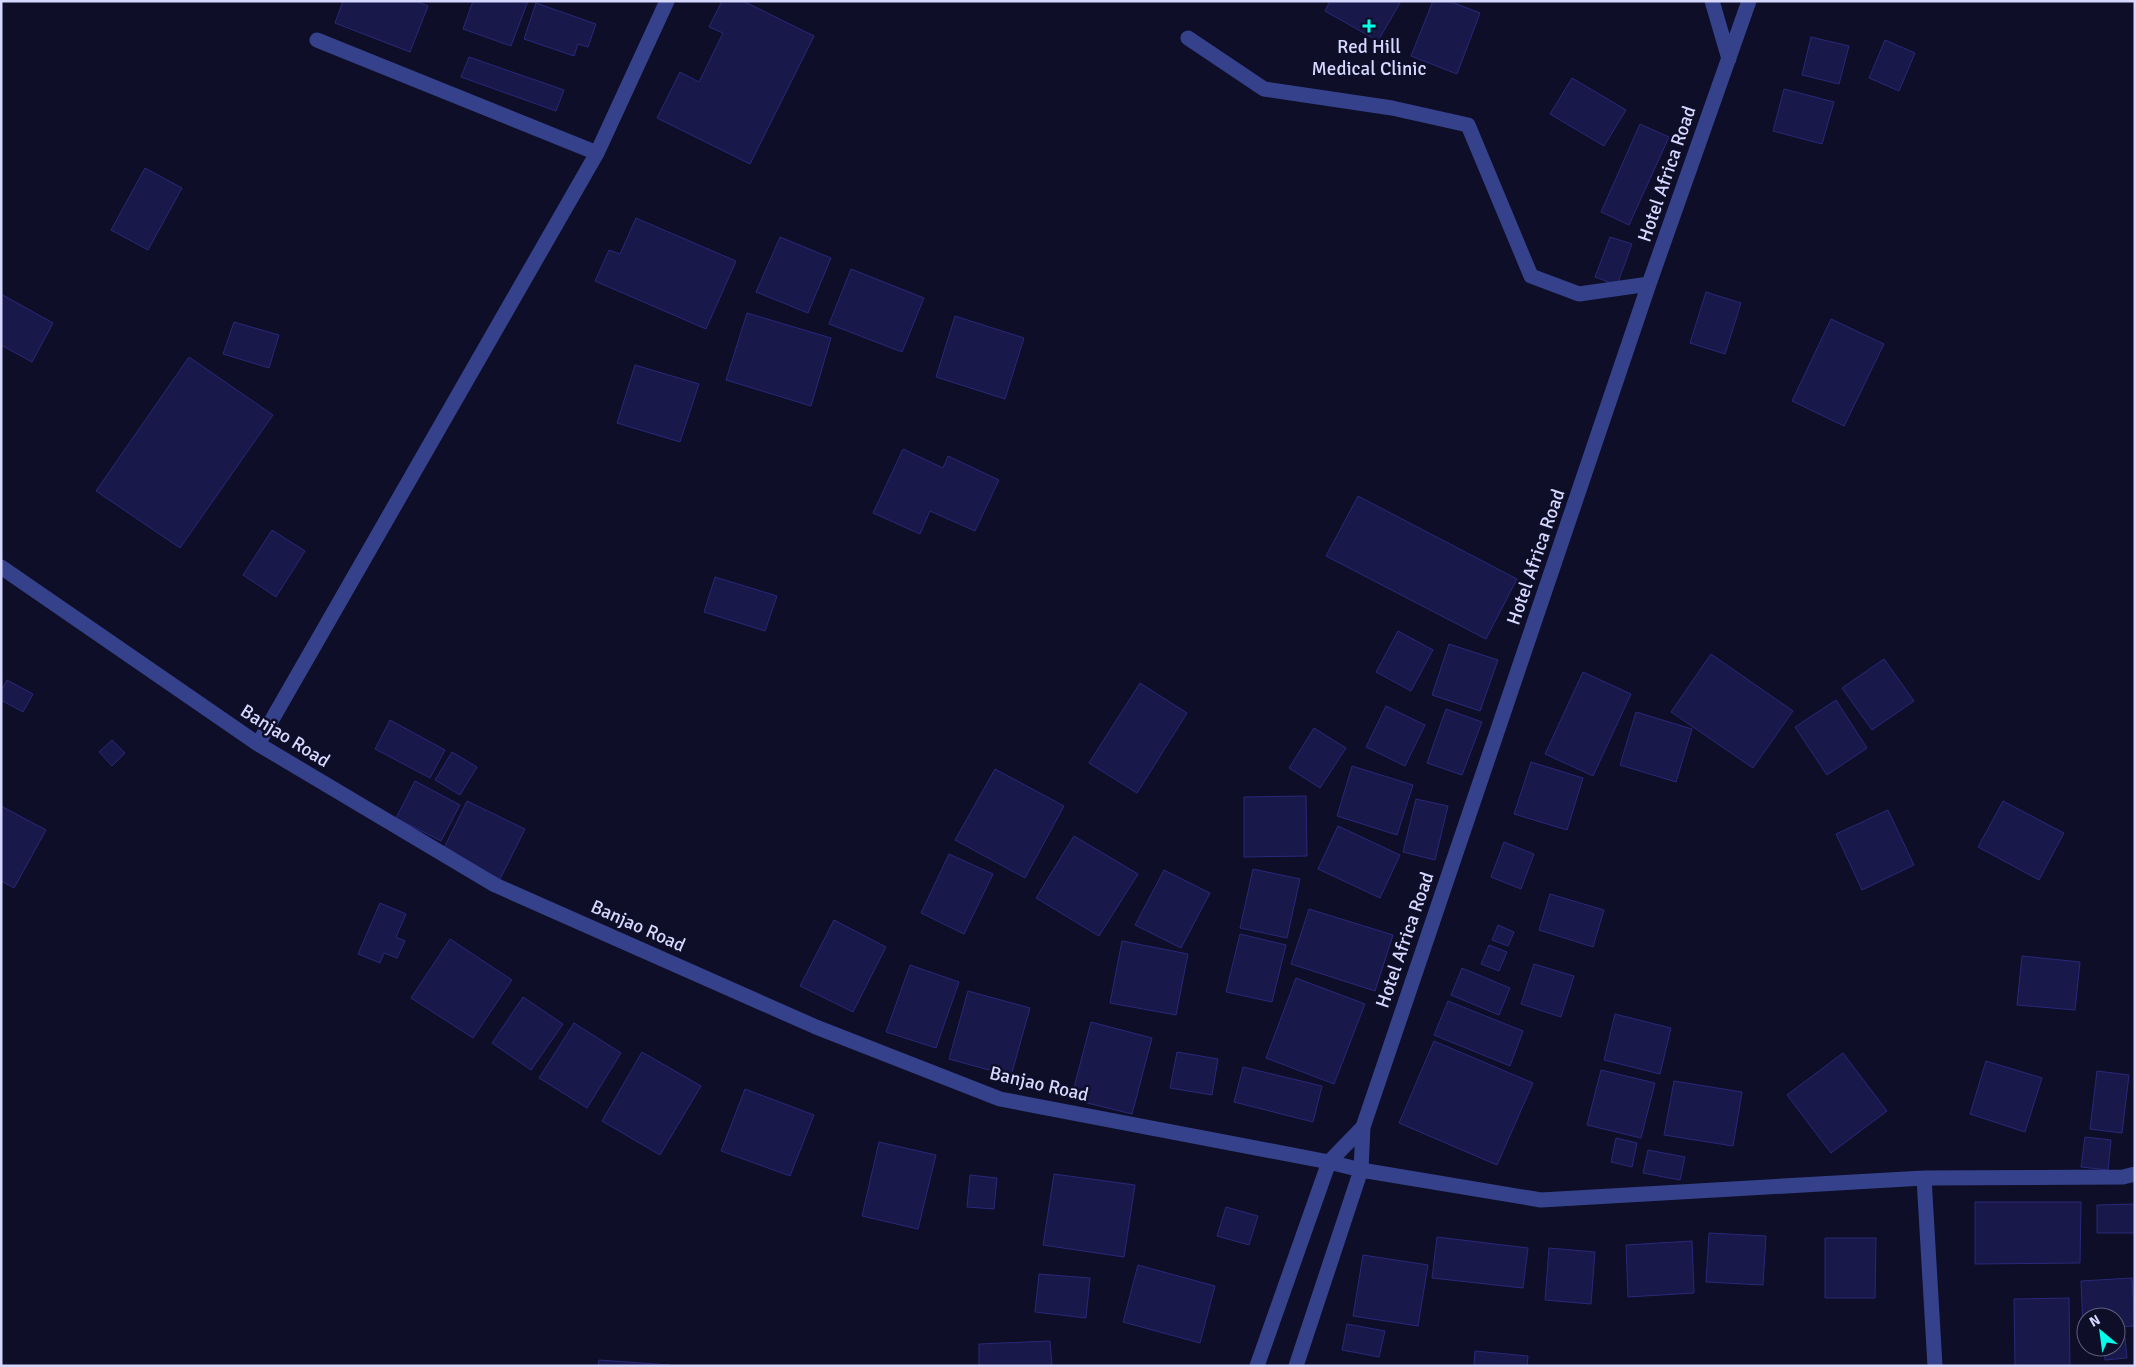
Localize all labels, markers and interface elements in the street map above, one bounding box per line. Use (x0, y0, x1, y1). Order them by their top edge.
marker: Red Hill Medical Clinic (1362, 19, 1376, 33)
place label: Red Hill Medical Clinic (1312, 35, 1427, 81)
street label: Hotel Africa Road (1633, 103, 1701, 245)
street label: Hotel Africa Road (1502, 486, 1570, 628)
street label: Banjao Road (236, 699, 334, 773)
street label: Hotel Africa Road (1371, 869, 1439, 1011)
street label: Banjao Road (587, 894, 689, 958)
street label: Banjao Road (987, 1061, 1091, 1107)
north arrow (2076, 1307, 2126, 1357)
text: N (2087, 1311, 2103, 1331)

